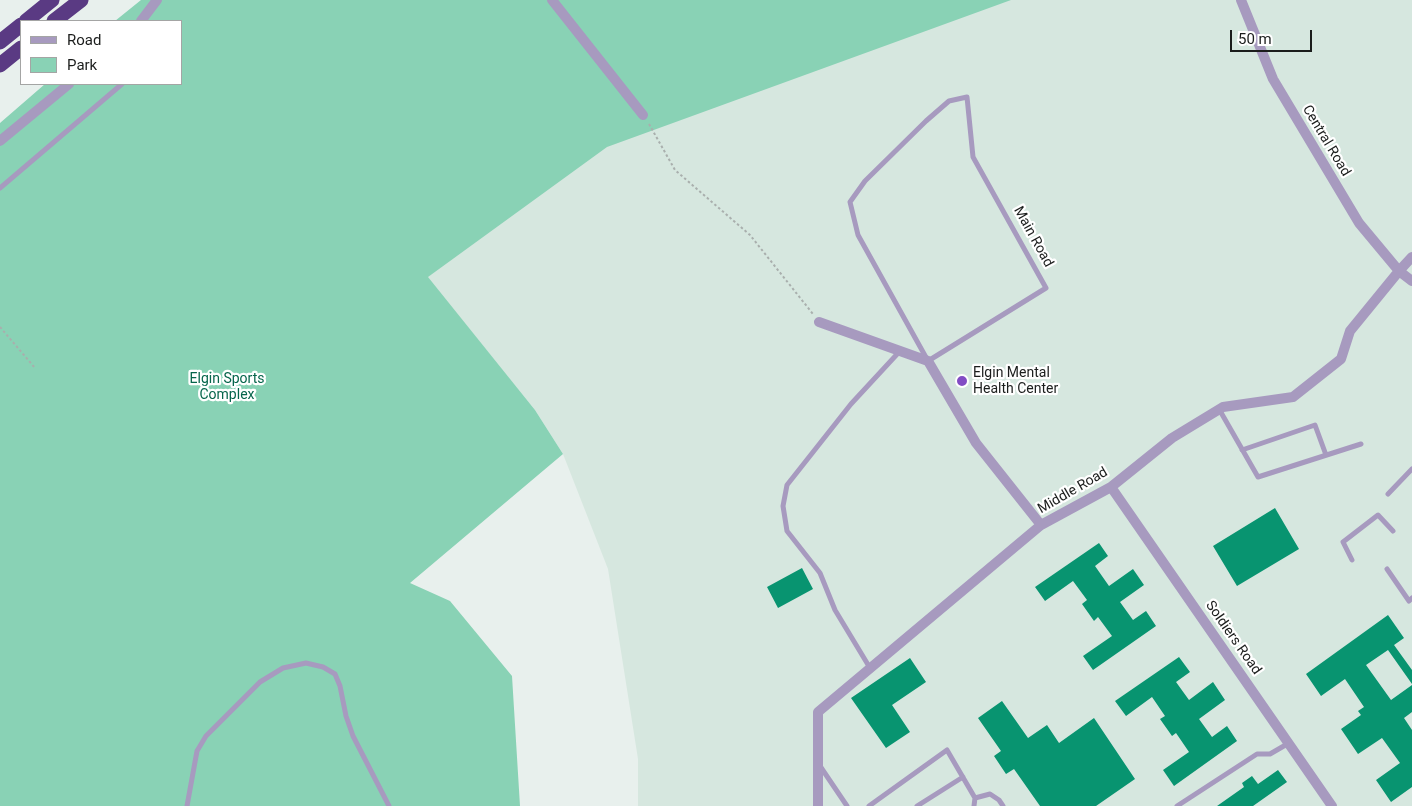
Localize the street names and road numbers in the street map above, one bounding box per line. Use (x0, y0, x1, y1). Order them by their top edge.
street label: Central Road (1298, 102, 1354, 180)
street label: Main Road (1010, 204, 1056, 270)
street label: Middle Road (1035, 464, 1111, 518)
street label: Soldiers Road (1201, 598, 1265, 678)

